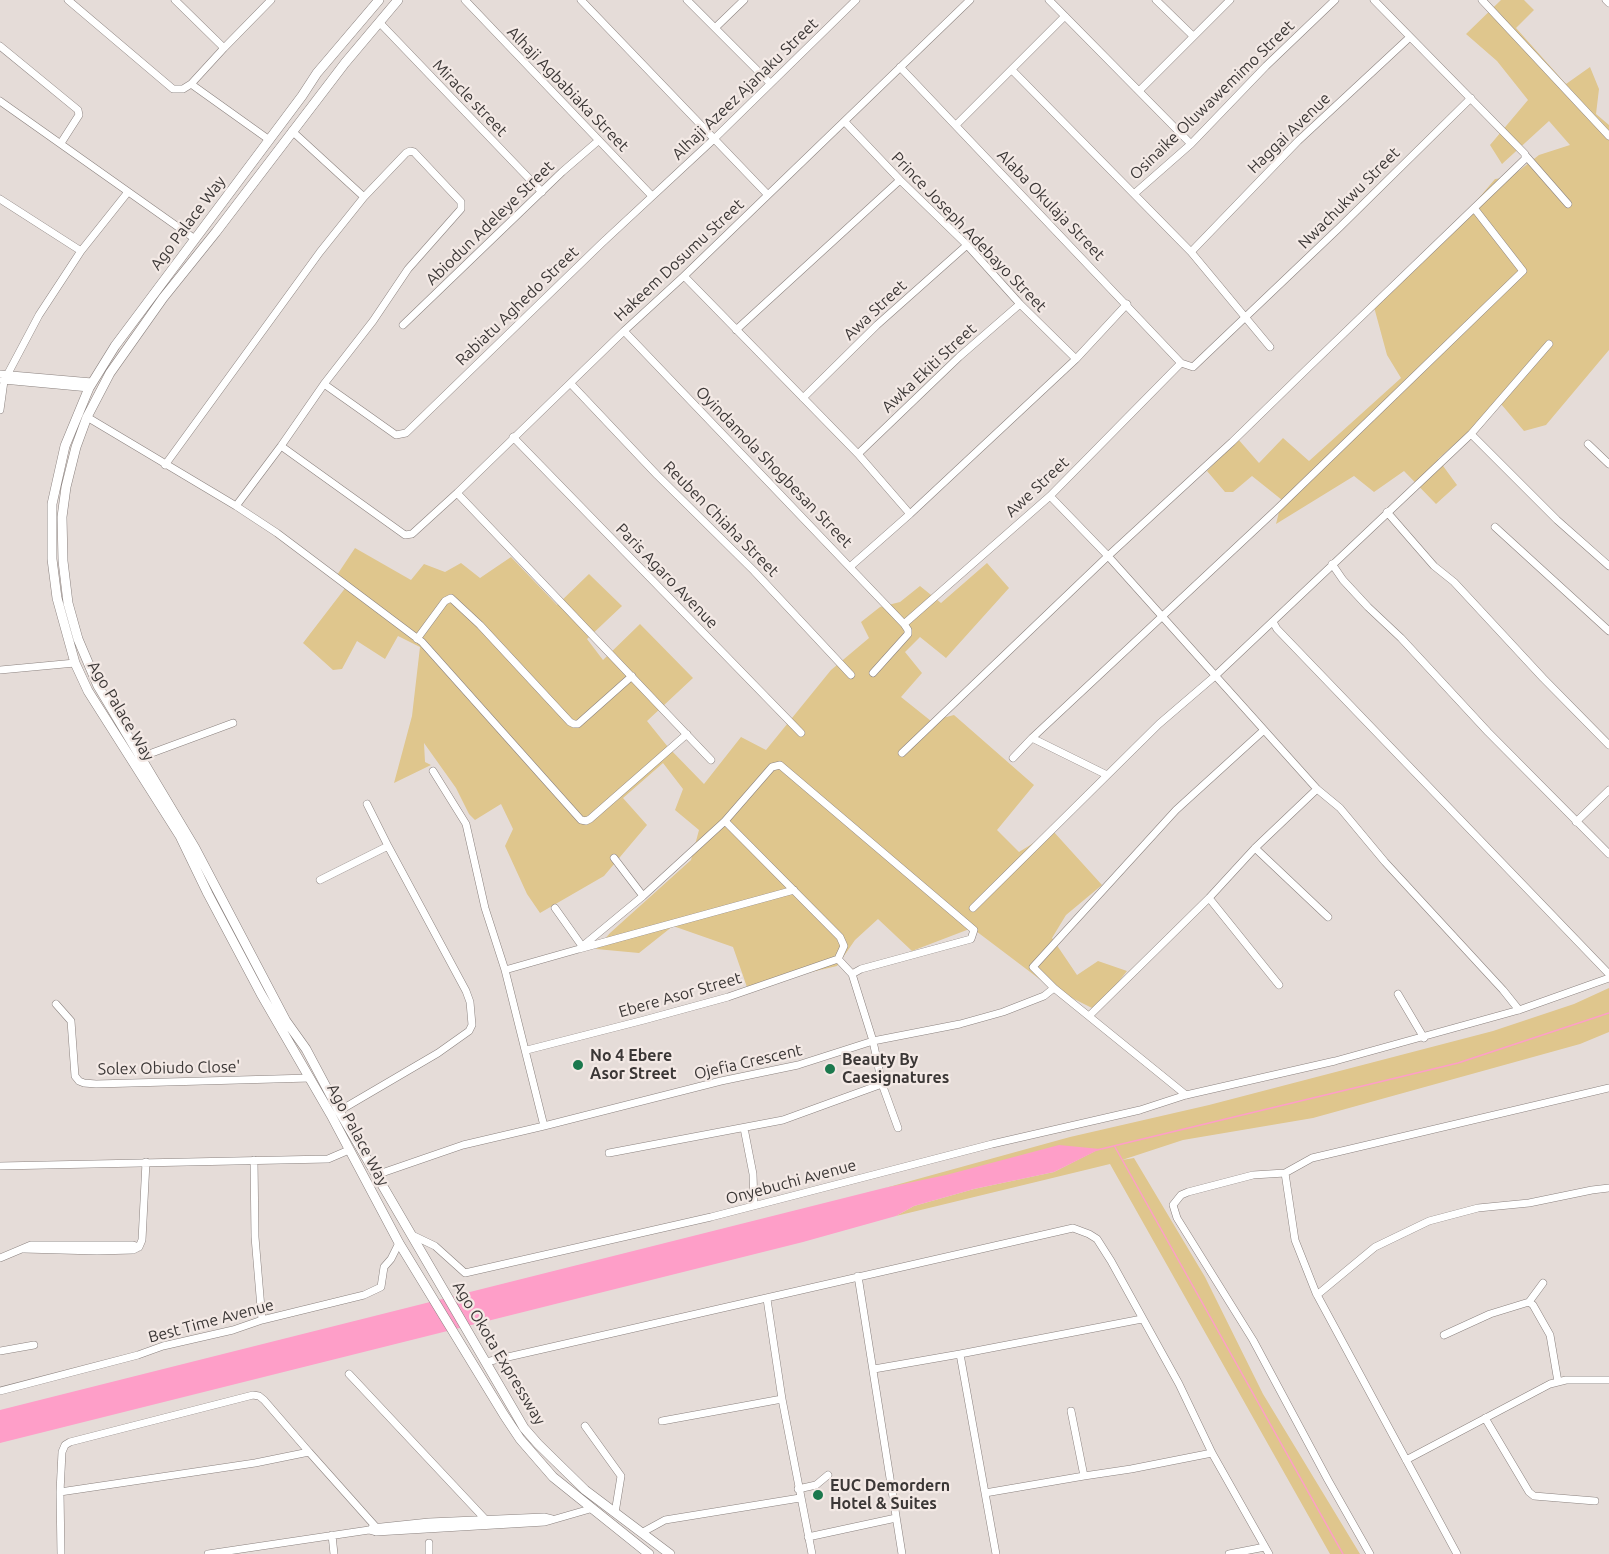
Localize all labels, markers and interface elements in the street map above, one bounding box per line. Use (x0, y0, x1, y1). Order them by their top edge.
street label: Alhaji Azeez Ajanaku Street (668, 14, 822, 164)
street label: Osinaike Oluwawemimo Street (1126, 16, 1298, 184)
street label: Alhaji Agbabiaka Street (503, 22, 633, 156)
street label: Miracle street (429, 56, 511, 140)
street label: Haggai Avenue (1244, 89, 1334, 177)
street label: Nwachukwu Street (1294, 143, 1404, 253)
street label: Alaba Okulaja Street (993, 146, 1109, 264)
street label: Prince Joseph Adebayo Street (887, 148, 1051, 316)
street label: Abiodun Adeleye Street (422, 157, 558, 289)
street label: Ago Palace Way (146, 172, 230, 274)
street label: Hakeem Dosumu Street (610, 195, 748, 325)
street label: Rabiatu Aghedo Street (452, 242, 582, 370)
street label: Awa Street (839, 276, 911, 344)
street label: Awka Ekiti Street (878, 319, 980, 417)
street label: Oyindamola Shogbesan Street (692, 382, 856, 552)
street label: Awe Street (1001, 453, 1073, 521)
street label: Reuben Chiaha Street (659, 457, 783, 581)
street label: Paris Agaro Avenue (612, 519, 722, 633)
street label: Ago Palace Way (84, 658, 158, 764)
street label: Ebere Asor Street (616, 968, 744, 1022)
street label: Ojefia Crescent (692, 1040, 804, 1084)
place label: No 4 Ebere Asor Street (590, 1046, 677, 1084)
place label: Beauty By Caesignatures (842, 1050, 949, 1088)
street label: Solex Obiudo Close' (98, 1057, 240, 1079)
marker: No 4 Ebere Asor Street (571, 1058, 585, 1072)
marker: Beauty By Caesignatures (823, 1062, 837, 1076)
street label: Ago Palace Way (323, 1081, 393, 1189)
street label: Onyebuchi Avenue (724, 1155, 858, 1209)
street label: Ago Okota Expressway (449, 1278, 549, 1428)
street label: Best Time Avenue (146, 1295, 276, 1347)
place label: EUC Demordern Hotel & Suites (830, 1476, 950, 1514)
marker: EUC Demordern Hotel & Suites (811, 1488, 825, 1502)

